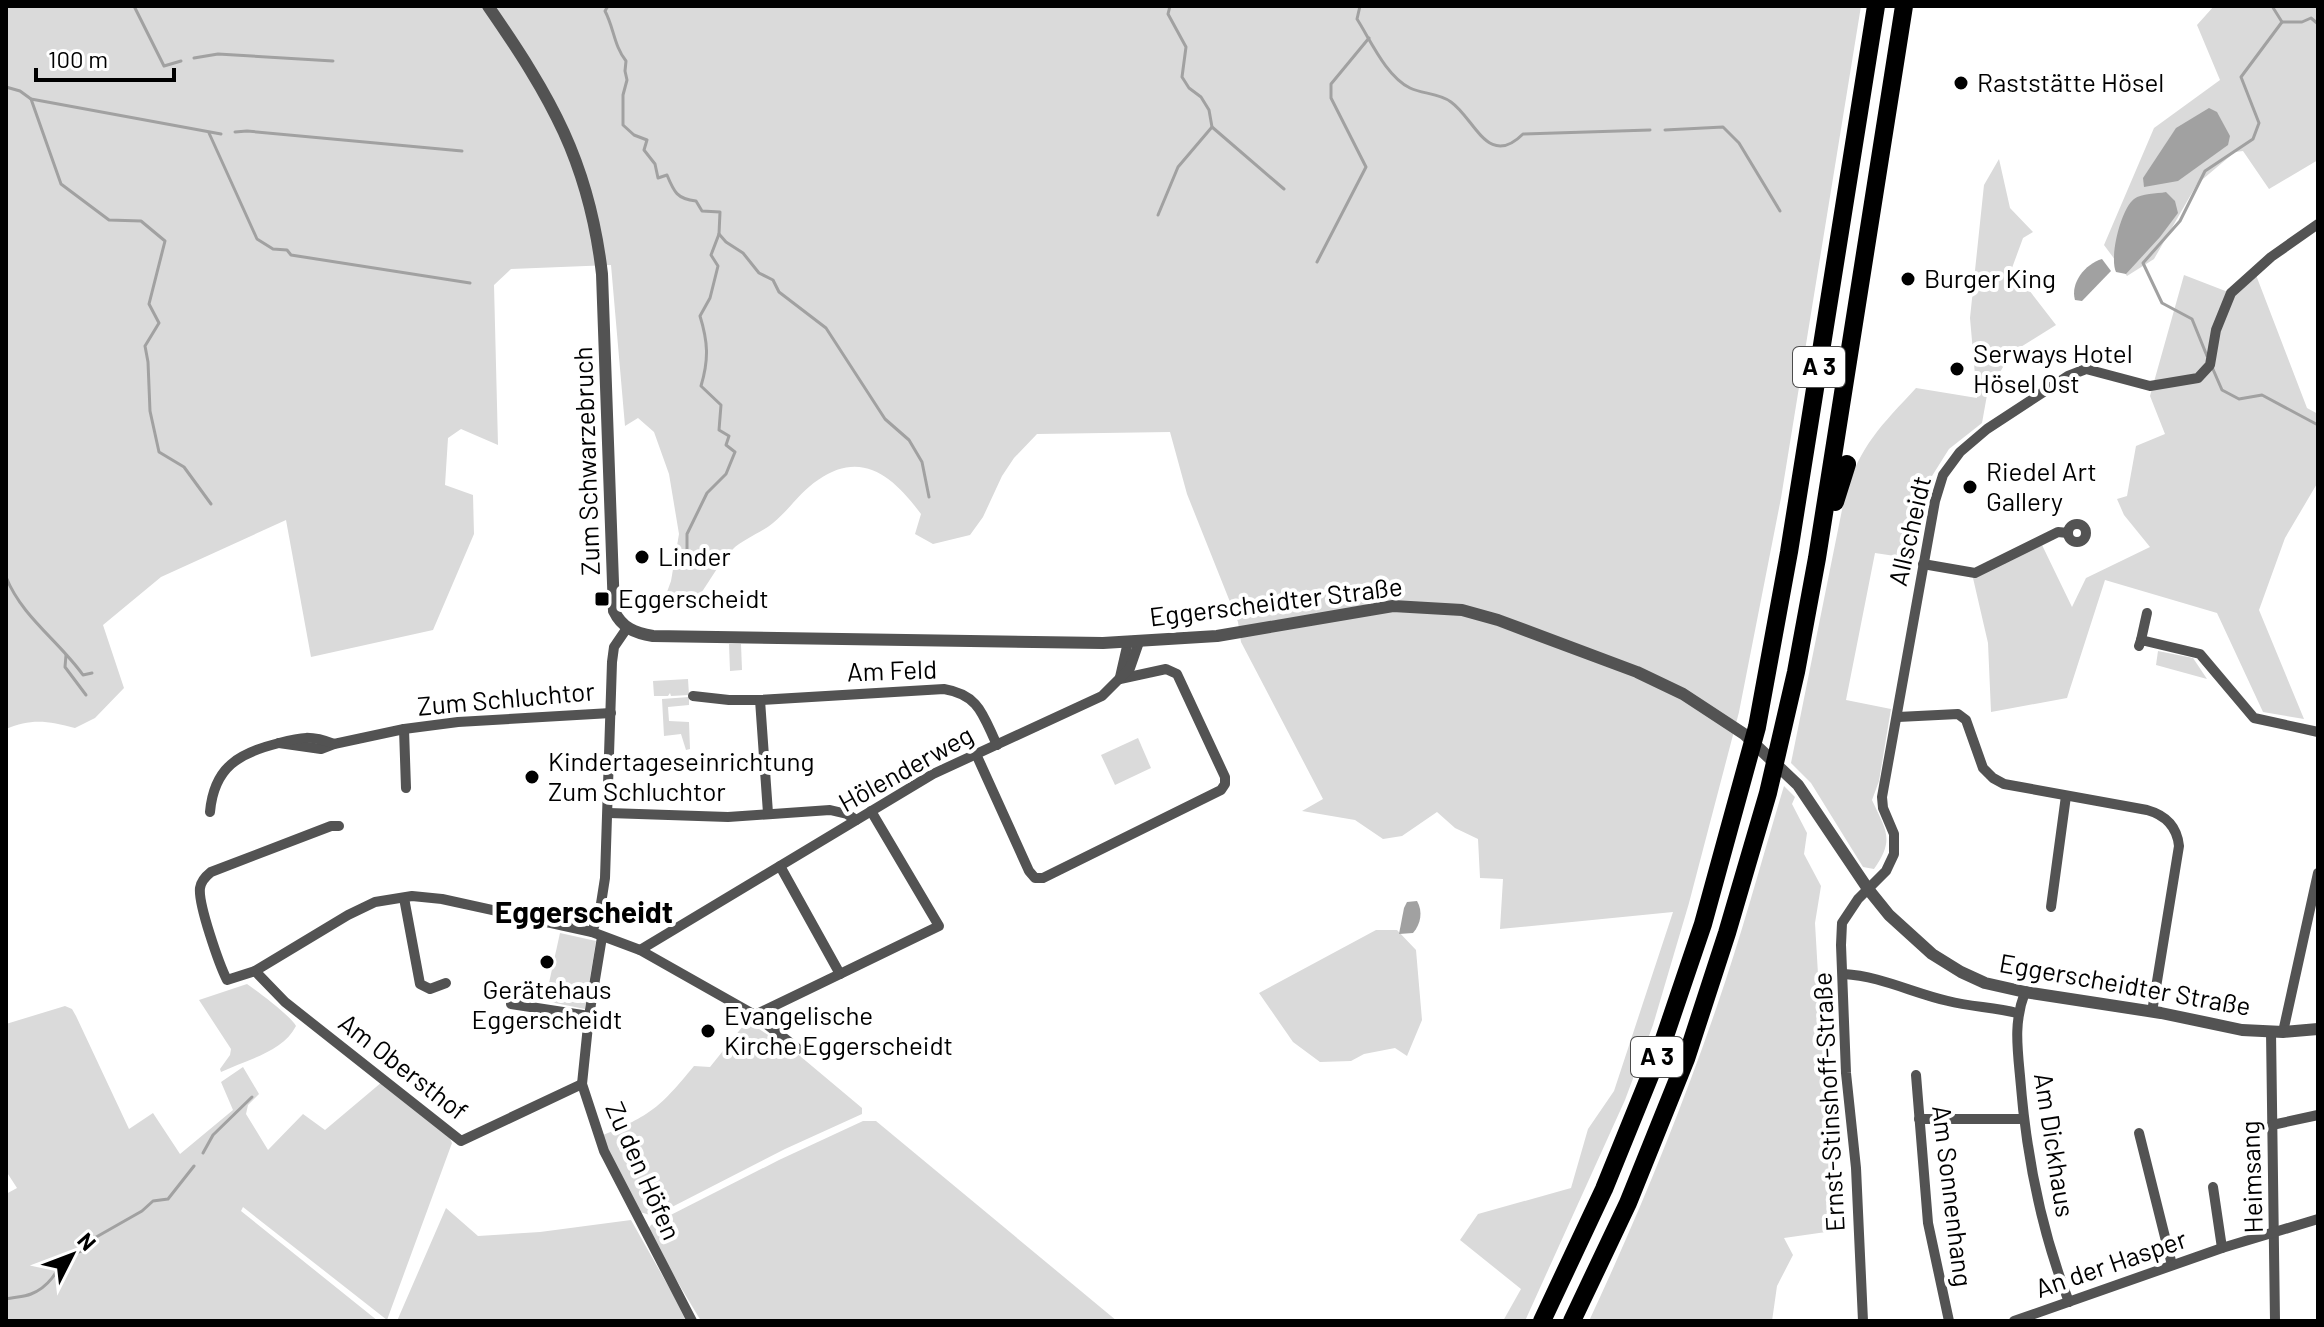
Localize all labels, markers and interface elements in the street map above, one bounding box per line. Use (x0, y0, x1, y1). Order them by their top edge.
scale bar (36, 32, 174, 82)
text: 100 m (48, 44, 108, 73)
place label: Raststätte Hösel (1977, 66, 2164, 97)
marker: Raststätte Hösel (1952, 74, 1970, 92)
place label: Burger King (1924, 262, 2056, 293)
marker: Burger King (1899, 270, 1917, 288)
place label: Serways Hotel Hösel Ost (1973, 337, 2133, 398)
street label: Zum Schwarzebruch (566, 346, 605, 576)
road number: A 3 (1793, 347, 1845, 387)
marker: Serways Hotel Hösel Ost (1948, 360, 1966, 378)
place label: Riedel Art Gallery (1986, 455, 2097, 516)
street label: Allscheidt (1881, 473, 1936, 589)
marker: Riedel Art Gallery (1961, 478, 1979, 496)
place label: Linder (658, 540, 731, 571)
marker: Linder (633, 548, 651, 566)
street label: Eggerscheidter Straße (1148, 570, 1404, 631)
place label: Eggerscheidt (618, 582, 769, 613)
marker: Eggerscheidt (593, 590, 611, 608)
street label: Am Feld (846, 652, 938, 687)
street label: Zum Schluchtor (416, 674, 596, 721)
street label: Hölenderweg (833, 718, 978, 817)
place label: Kindertageseinrichtung Zum Schluchtor (548, 745, 814, 806)
marker: Kindertageseinrichtung Zum Schluchtor (523, 768, 541, 786)
district label: Eggerscheidt (495, 893, 673, 929)
street label: Eggerscheidter Straße (1997, 946, 2253, 1021)
marker: Gerätehaus Eggerscheidt (538, 953, 556, 971)
street label: Ernst-Stinshoff-Straße (1805, 972, 1850, 1233)
place label: Gerätehaus Eggerscheidt (472, 973, 622, 1034)
place label: Evangelische Kirche Eggerscheidt (724, 999, 953, 1060)
street label: Am Obersthof (333, 1006, 475, 1126)
marker: Evangelische Kirche Eggerscheidt (699, 1022, 717, 1040)
road number: A 3 (1631, 1037, 1683, 1077)
street label: Am Dickhaus (2029, 1070, 2082, 1219)
street label: Zu den Höfen (600, 1097, 689, 1244)
street label: Am Sonnenhang (1927, 1103, 1980, 1288)
street label: Heimsang (2233, 1120, 2268, 1234)
north arrow (32, 1215, 112, 1295)
street label: An der Hasper (2031, 1222, 2191, 1303)
text: N (73, 1227, 102, 1255)

